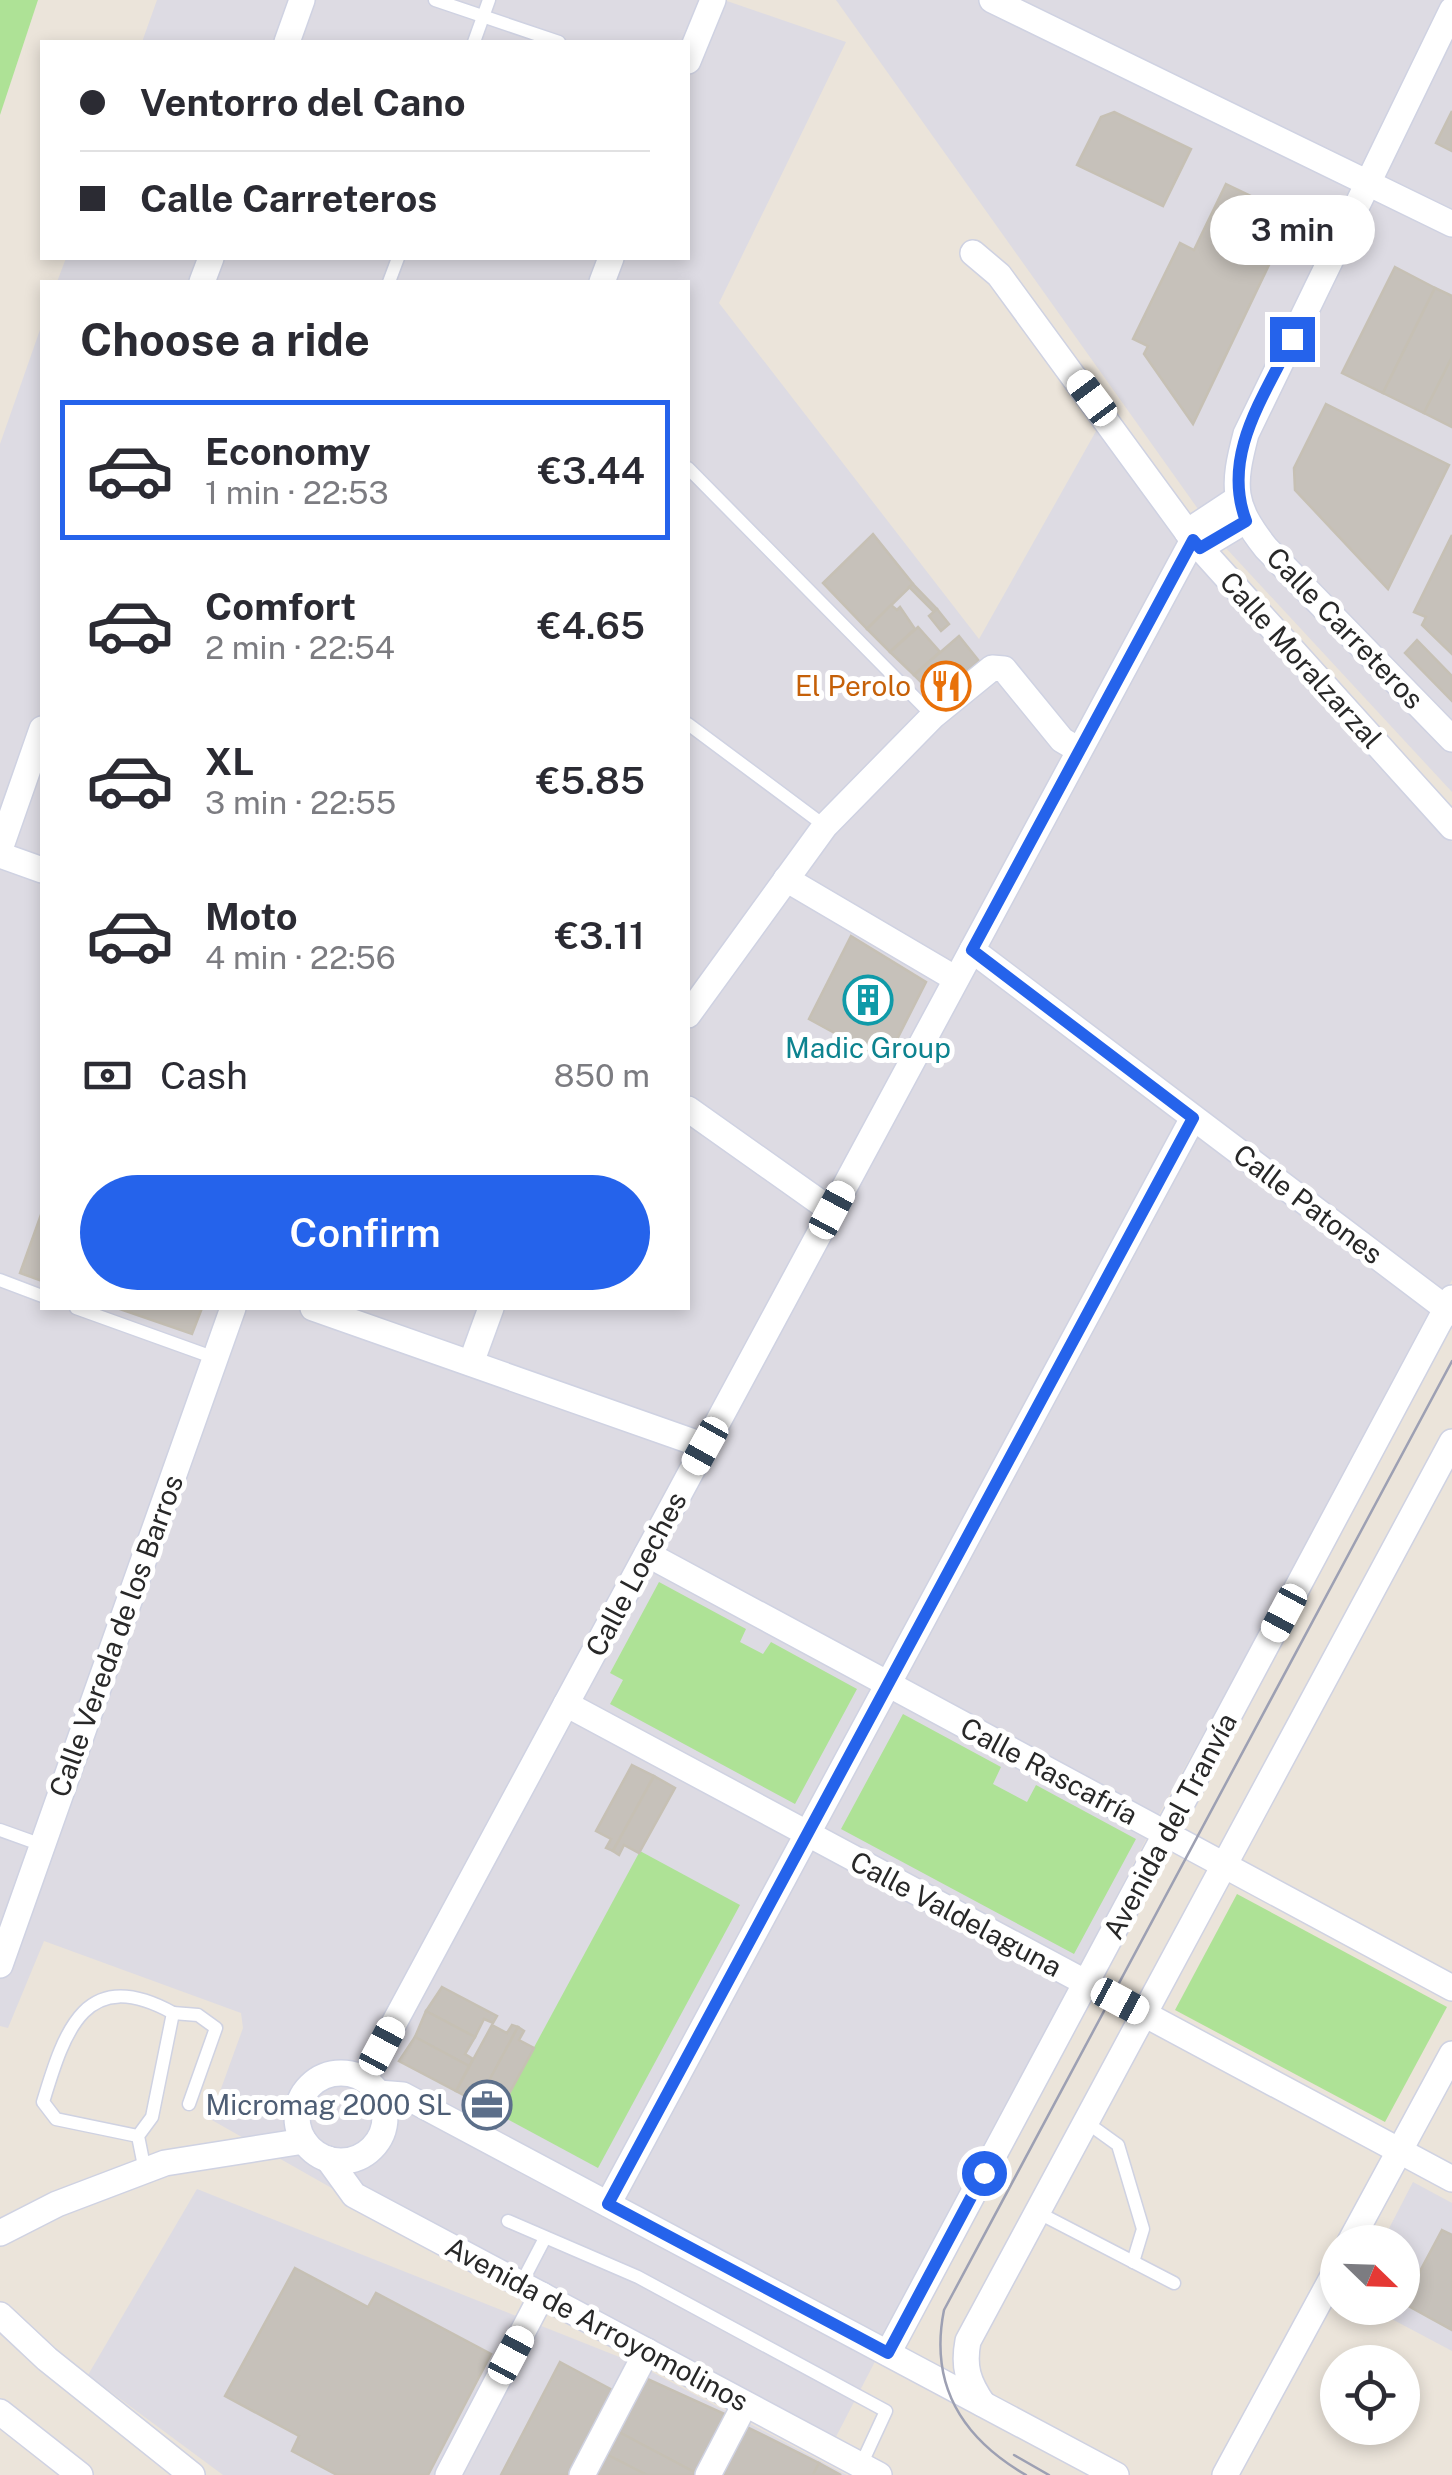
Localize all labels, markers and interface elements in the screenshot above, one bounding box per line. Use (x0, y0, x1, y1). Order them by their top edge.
text: Ventorro del Cano (140, 80, 466, 125)
text: Calle Carreteros (140, 176, 437, 221)
callout: 3 min (1210, 194, 1374, 264)
text: 3 min (1251, 211, 1334, 248)
text: Choose a ride (80, 313, 370, 366)
route end (1270, 317, 1315, 362)
car (1062, 365, 1122, 431)
icon: car (85, 425, 175, 515)
text: Economy (205, 429, 371, 474)
text: €3.44 (538, 448, 645, 493)
text: 1 min · 22:53 (205, 474, 389, 511)
street label: Calle Carreteros (1260, 540, 1431, 715)
street label: Calle Moralzarzal (1214, 565, 1389, 755)
icon: car (85, 580, 175, 670)
text: Comfort (205, 584, 356, 629)
text: €4.65 (538, 603, 645, 648)
text: 2 min · 22:54 (205, 629, 395, 666)
restaurant icon: El Perolo (920, 660, 972, 712)
place label: El Perolo (795, 669, 911, 702)
icon: car (85, 735, 175, 825)
text: XL (205, 739, 254, 784)
text: €5.85 (536, 758, 645, 803)
text: 3 min · 22:55 (205, 784, 396, 821)
icon: car (85, 890, 175, 980)
text: Moto (205, 894, 298, 939)
text: €3.11 (555, 913, 645, 958)
text: 4 min · 22:56 (205, 939, 396, 976)
building icon: Madic Group (842, 974, 894, 1026)
place label: Madic Group (785, 1031, 951, 1064)
icon: cash (80, 1048, 135, 1103)
text: Cash (160, 1053, 248, 1098)
text: 850 m (554, 1057, 650, 1094)
street label: Calle Patones (1227, 1137, 1389, 1270)
button: Confirm (80, 1175, 650, 1290)
car (805, 1176, 859, 1244)
car (677, 1412, 733, 1480)
street label: Calle Vereda de los Barros (42, 1470, 189, 1801)
street label: Calle Loeches (578, 1486, 693, 1662)
car (1257, 1579, 1311, 1647)
street label: Avenida del Tranvía (1096, 1707, 1243, 1944)
street label: Calle Rascafría (955, 1710, 1143, 1831)
street label: Calle Valdelaguna (845, 1844, 1068, 1983)
car (1086, 1974, 1154, 2028)
car (355, 2012, 409, 2080)
office icon: Micromag 2000 SL (461, 2079, 513, 2131)
place label: Micromag 2000 SL (205, 2088, 452, 2121)
route start (962, 2151, 1007, 2196)
north arrow (1320, 2225, 1420, 2325)
map controls (1320, 2225, 1420, 2445)
street label: Avenida de Arroyomolinos (440, 2230, 754, 2417)
car (484, 2321, 538, 2389)
button: locate (1320, 2345, 1420, 2445)

